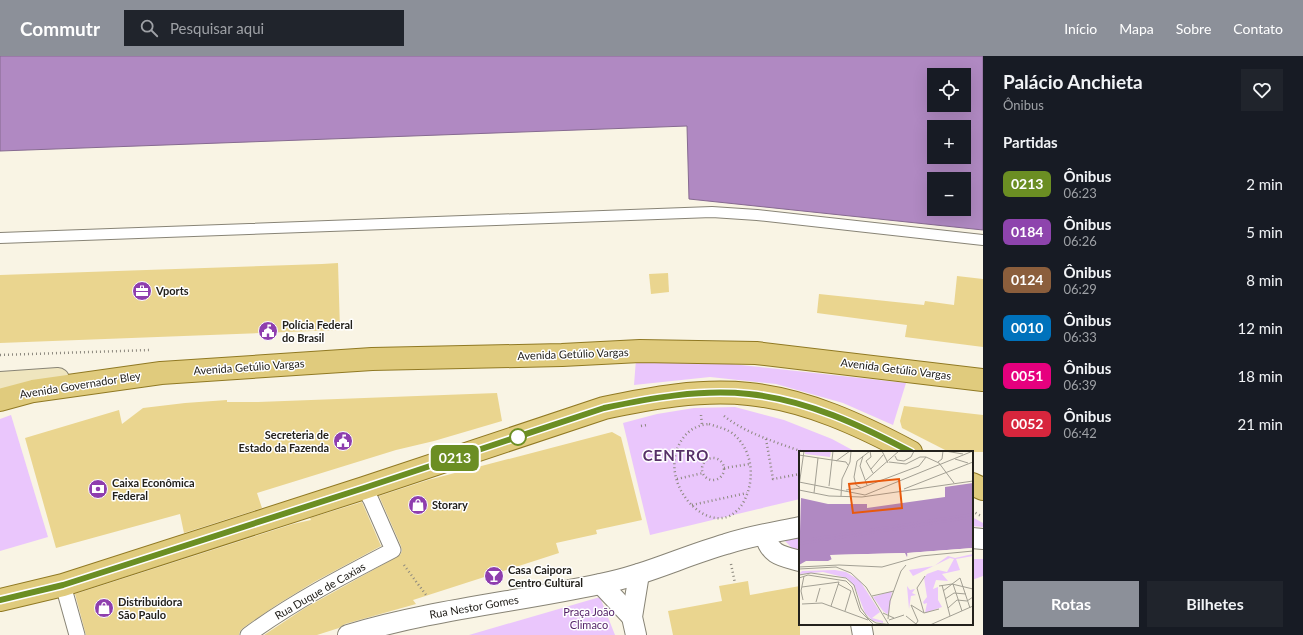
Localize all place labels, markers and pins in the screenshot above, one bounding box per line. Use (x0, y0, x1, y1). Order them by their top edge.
office icon: Vports (131, 280, 153, 302)
place label: Vports (155, 284, 189, 297)
place label: Polícia Federal do Brasil (282, 318, 353, 344)
public building icon: Polícia Federal do Brasil (257, 320, 279, 342)
place label: Secreteria de Estado da Fazenda (239, 428, 329, 454)
unlabelled marker (509, 428, 527, 446)
public building icon: Secreteria de Estado da Fazenda (332, 430, 354, 452)
place label: Caixa Econômica Federal (112, 476, 195, 502)
bank icon: Caixa Econômica Federal (87, 478, 109, 500)
shop icon: Storary (407, 494, 429, 516)
place label: Storary (432, 498, 468, 511)
place label: Casa Caipora Centro Cultural (508, 563, 583, 589)
bar icon: Casa Caipora Centro Cultural (483, 565, 505, 587)
place label: Distribuidora São Paulo (118, 595, 182, 621)
shop icon: Distribuidora São Paulo (93, 597, 115, 619)

